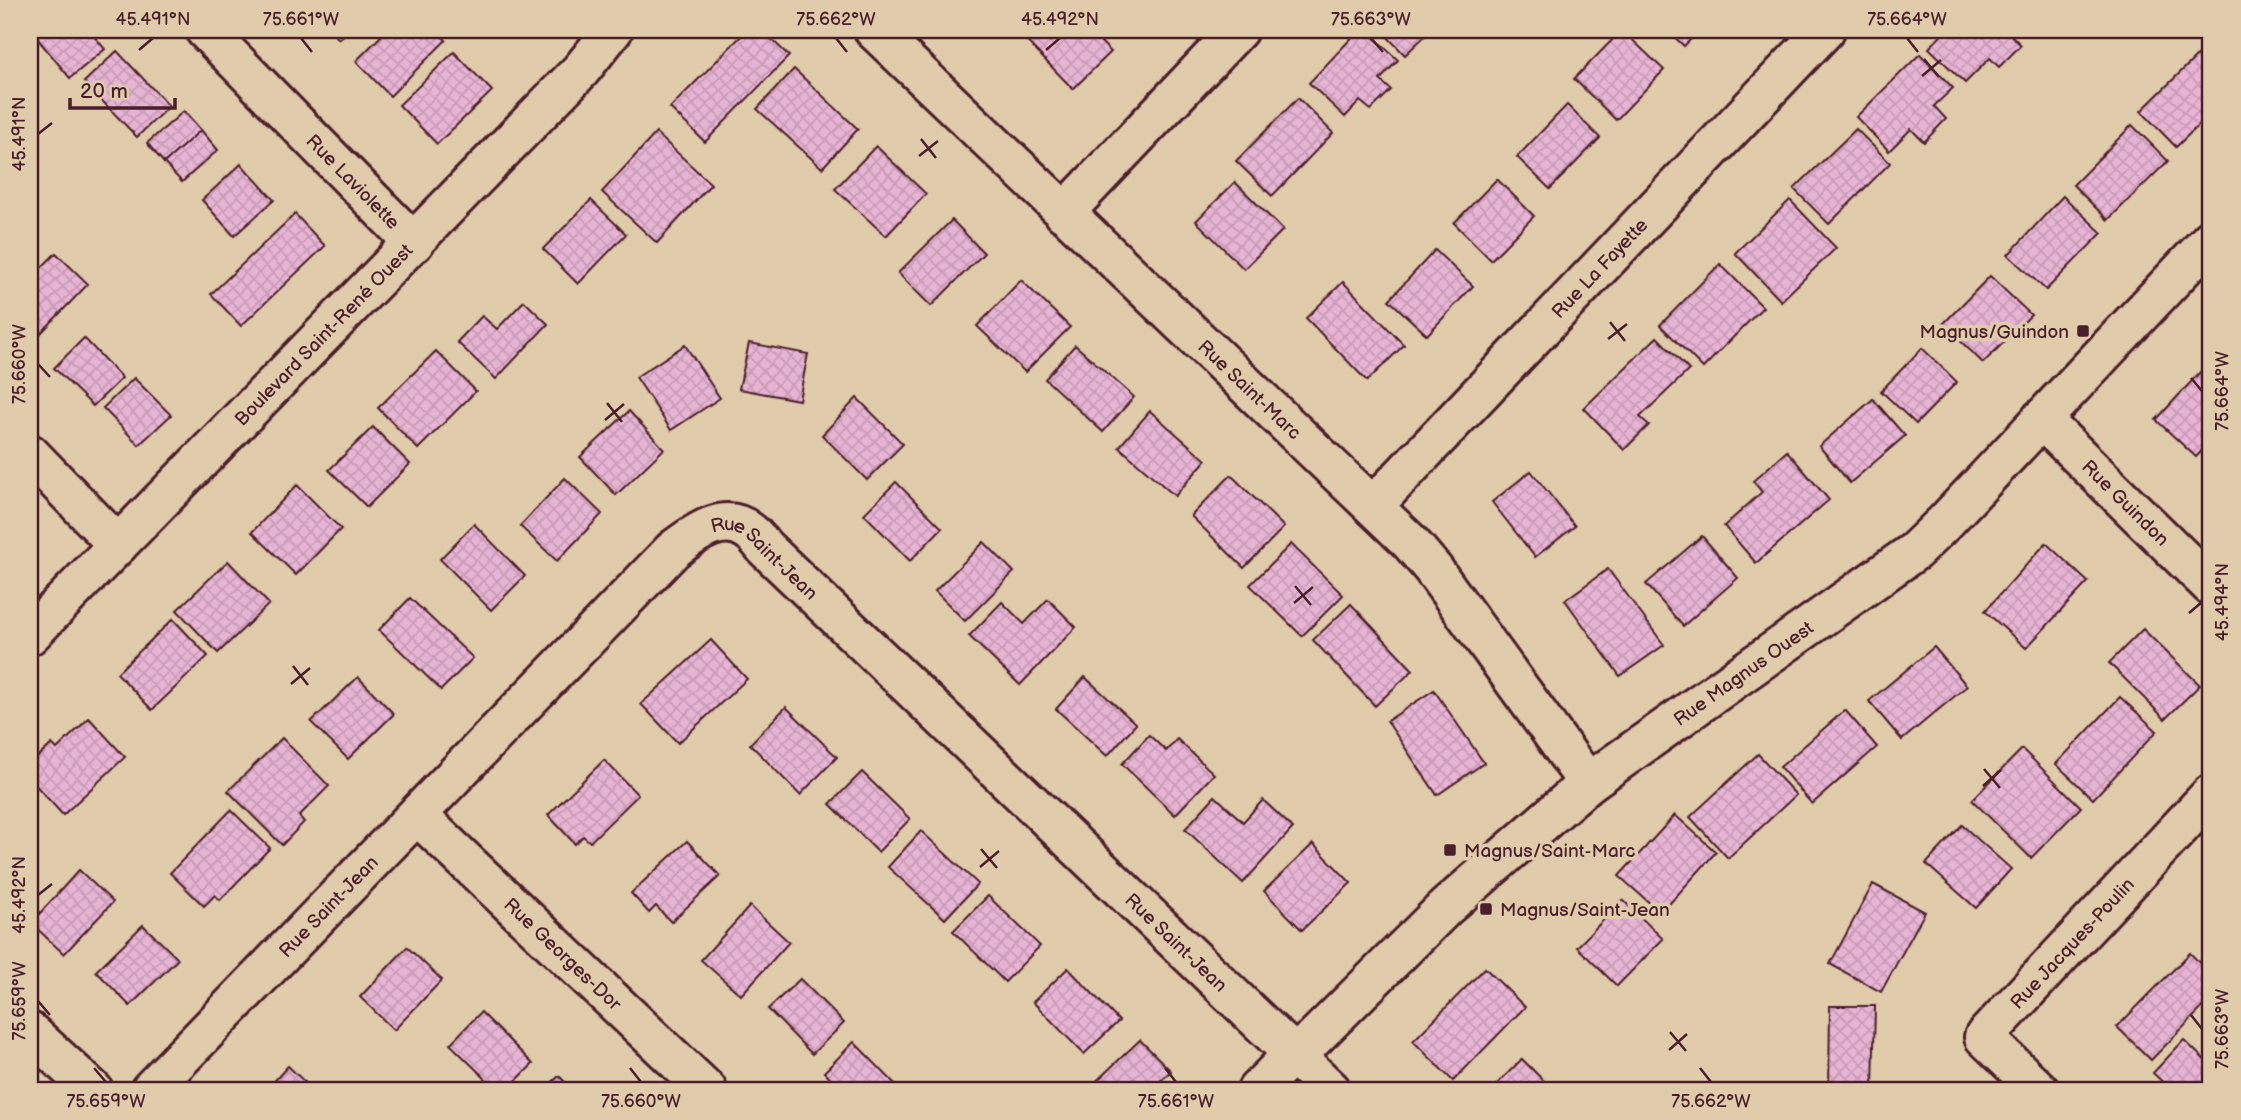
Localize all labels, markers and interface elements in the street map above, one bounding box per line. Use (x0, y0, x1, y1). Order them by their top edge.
text: 45.491°N (116, 9, 191, 30)
text: 75.661°W (263, 9, 340, 30)
text: 75.662°W (796, 9, 876, 30)
text: 45.492°N (1021, 9, 1099, 30)
text: 75.663°W (1331, 9, 1412, 30)
text: 75.664°W (1867, 9, 1947, 30)
scale bar (70, 66, 175, 110)
text: 20 m (80, 79, 128, 104)
text: 45.491°N (9, 97, 30, 172)
street label: Rue Laviolette (301, 130, 404, 235)
street label: Rue La Fayette (1547, 214, 1653, 324)
street label: Boulevard Saint-René Ouest (230, 239, 418, 431)
place label: Magnus/Guindon (1919, 321, 2069, 344)
text: 75.660°W (9, 323, 30, 404)
marker: Magnus/Guindon (2075, 323, 2091, 339)
street label: Rue Saint-Marc (1193, 336, 1305, 445)
text: 75.664°W (2212, 351, 2233, 431)
street label: Rue Guindon (2076, 456, 2173, 551)
street label: Rue Saint-Jean (709, 513, 822, 605)
text: 45.494°N (2212, 563, 2233, 641)
street label: Rue Magnus Ouest (1670, 617, 1818, 732)
place label: Magnus/Saint-Marc (1464, 840, 1635, 863)
marker: Magnus/Saint-Marc (1442, 842, 1458, 858)
street label: Rue Saint-Jean (275, 851, 384, 963)
text: 45.492°N (9, 856, 30, 934)
street label: Rue Jacques-Poulin (2006, 874, 2140, 1014)
street label: Rue Saint-Jean (1120, 889, 1231, 997)
street label: Rue Georges-Dor (499, 894, 626, 1017)
place label: Magnus/Saint-Jean (1500, 899, 1670, 922)
marker: Magnus/Saint-Jean (1478, 901, 1494, 917)
text: 75.659°W (9, 961, 30, 1041)
text: 75.663°W (2212, 988, 2233, 1069)
text: 75.659°W (66, 1091, 146, 1112)
text: 75.660°W (601, 1091, 682, 1112)
text: 75.661°W (1138, 1091, 1215, 1112)
text: 75.662°W (1671, 1091, 1751, 1112)

